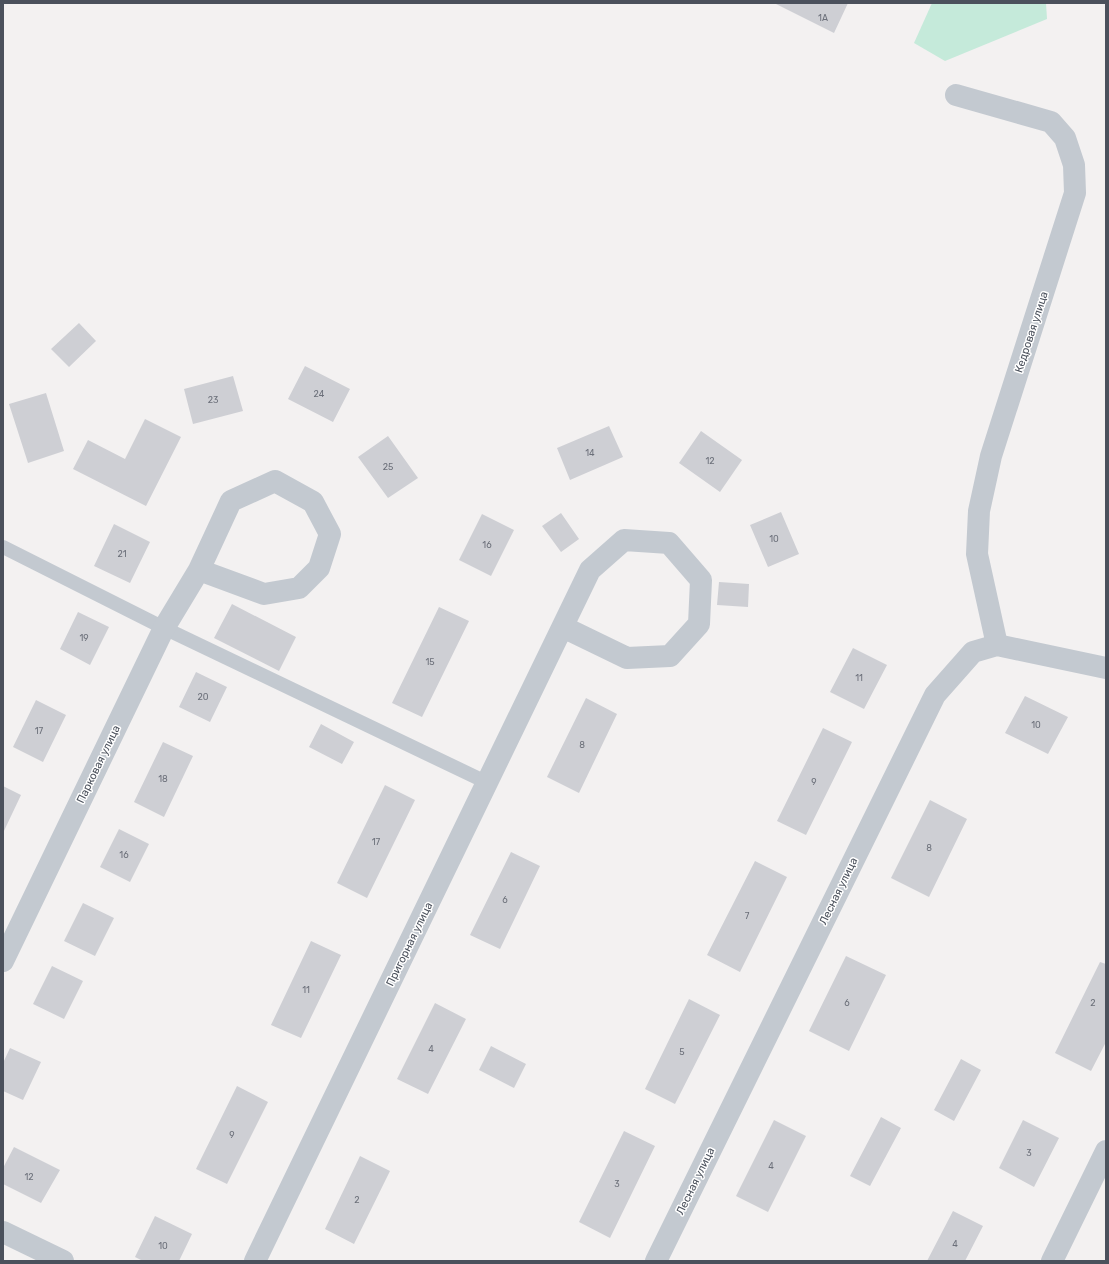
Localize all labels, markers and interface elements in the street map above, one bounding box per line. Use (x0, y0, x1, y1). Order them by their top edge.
house number: 1А (818, 13, 828, 23)
street label: Кедровая улица (1012, 290, 1051, 375)
house number: 24 (314, 389, 325, 399)
house number: 23 (208, 395, 218, 405)
house number: 14 (585, 448, 595, 458)
house number: 12 (705, 456, 715, 466)
house number: 25 (383, 462, 393, 472)
house number: 10 (769, 534, 779, 544)
house number: 16 (482, 540, 492, 550)
house number: 21 (117, 549, 127, 559)
house number: 19 (79, 633, 89, 643)
house number: 15 (425, 657, 435, 667)
house number: 11 (855, 673, 863, 683)
house number: 20 (198, 692, 209, 702)
house number: 10 (1031, 720, 1041, 730)
street label: Парковая улица (74, 723, 123, 805)
house number: 17 (35, 726, 44, 736)
house number: 8 (579, 740, 585, 750)
house number: 18 (158, 774, 168, 784)
house number: 9 (811, 777, 817, 787)
house number: 17 (372, 837, 381, 847)
house number: 8 (926, 843, 932, 853)
house number: 16 (119, 850, 129, 860)
street label: Лесная улица (817, 856, 860, 927)
house number: 6 (502, 895, 508, 905)
street label: Пригорная улица (384, 900, 435, 988)
house number: 7 (745, 911, 750, 921)
house number: 11 (302, 985, 310, 995)
house number: 6 (844, 998, 850, 1008)
house number: 2 (1090, 998, 1096, 1008)
house number: 4 (428, 1044, 434, 1054)
house number: 5 (679, 1047, 685, 1057)
house number: 9 (229, 1130, 235, 1140)
street label: Лесная улица (674, 1146, 717, 1217)
house number: 3 (1026, 1148, 1032, 1158)
house number: 4 (768, 1161, 774, 1171)
house number: 12 (24, 1172, 34, 1182)
house number: 3 (614, 1179, 620, 1189)
house number: 2 (354, 1195, 360, 1205)
house number: 4 (952, 1239, 958, 1249)
house number: 10 (158, 1241, 168, 1251)

